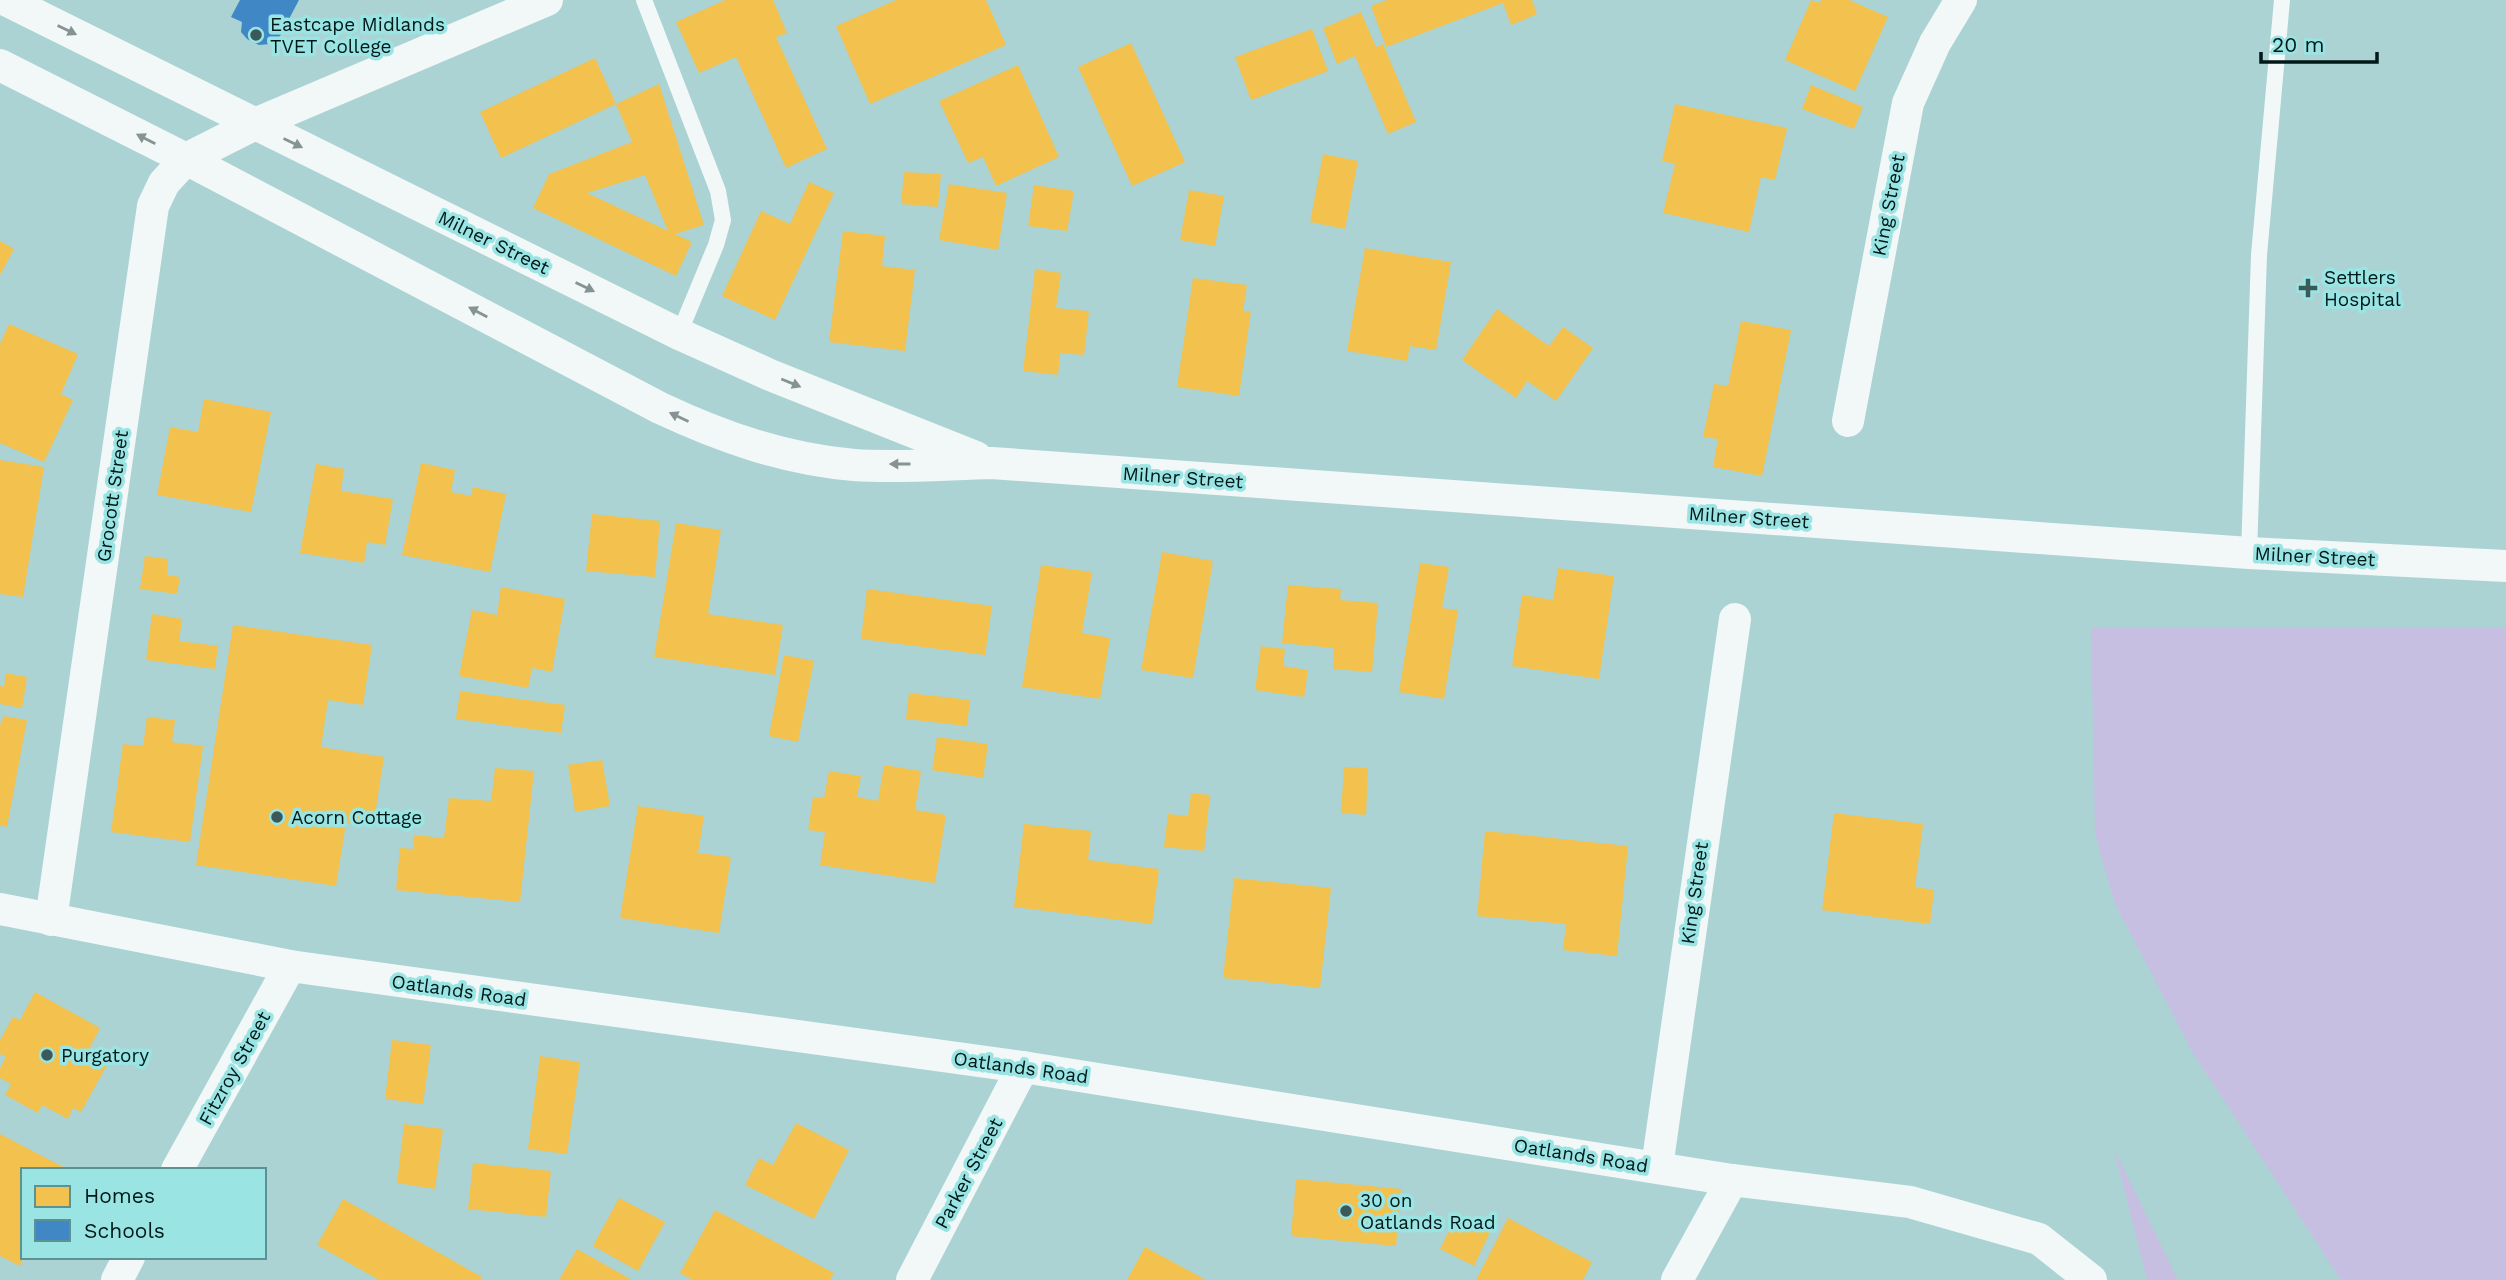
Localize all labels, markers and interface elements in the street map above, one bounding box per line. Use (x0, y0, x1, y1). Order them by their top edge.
place label: Eastcape Midlands TVET College (270, 13, 445, 58)
scale bar (2261, 21, 2376, 65)
one-way arrow (57, 25, 77, 36)
marker: Eastcape Midlands TVET College (248, 27, 264, 43)
text: 20 m (2272, 32, 2324, 57)
one-way arrow (136, 133, 156, 144)
one-way arrow (283, 137, 303, 148)
street label: King Street (1867, 152, 1910, 258)
street label: Milner Street (434, 206, 553, 279)
place label: Settlers Hospital (2324, 266, 2401, 311)
marker: Settlers Hospital (2298, 278, 2318, 298)
one-way arrow (574, 281, 595, 293)
one-way arrow (467, 307, 487, 319)
one-way arrow (780, 378, 801, 389)
one-way arrow (669, 411, 690, 422)
street label: Grocott Street (92, 429, 133, 563)
one-way arrow (888, 458, 910, 470)
street label: Milner Street (1122, 462, 1244, 493)
street label: Milner Street (1688, 502, 1810, 533)
street label: Milner Street (2254, 542, 2376, 571)
place label: Acorn Cottage (291, 806, 422, 829)
marker: Acorn Cottage (269, 809, 285, 825)
street label: King Street (1676, 840, 1713, 946)
street label: Oatlands Road (390, 970, 528, 1011)
street label: Fitzroy Street (194, 1007, 275, 1129)
place label: Purgatory (61, 1044, 149, 1067)
marker: Purgatory (39, 1047, 55, 1063)
street label: Oatlands Road (952, 1047, 1090, 1088)
street label: Parker Street (930, 1114, 1007, 1233)
street label: Oatlands Road (1512, 1134, 1650, 1177)
legend (21, 1168, 266, 1259)
text: Homes (84, 1183, 155, 1208)
place label: 30 on Oatlands Road (1360, 1189, 1496, 1234)
marker: 30 on Oatlands Road (1338, 1203, 1354, 1219)
text: Schools (84, 1218, 165, 1243)

